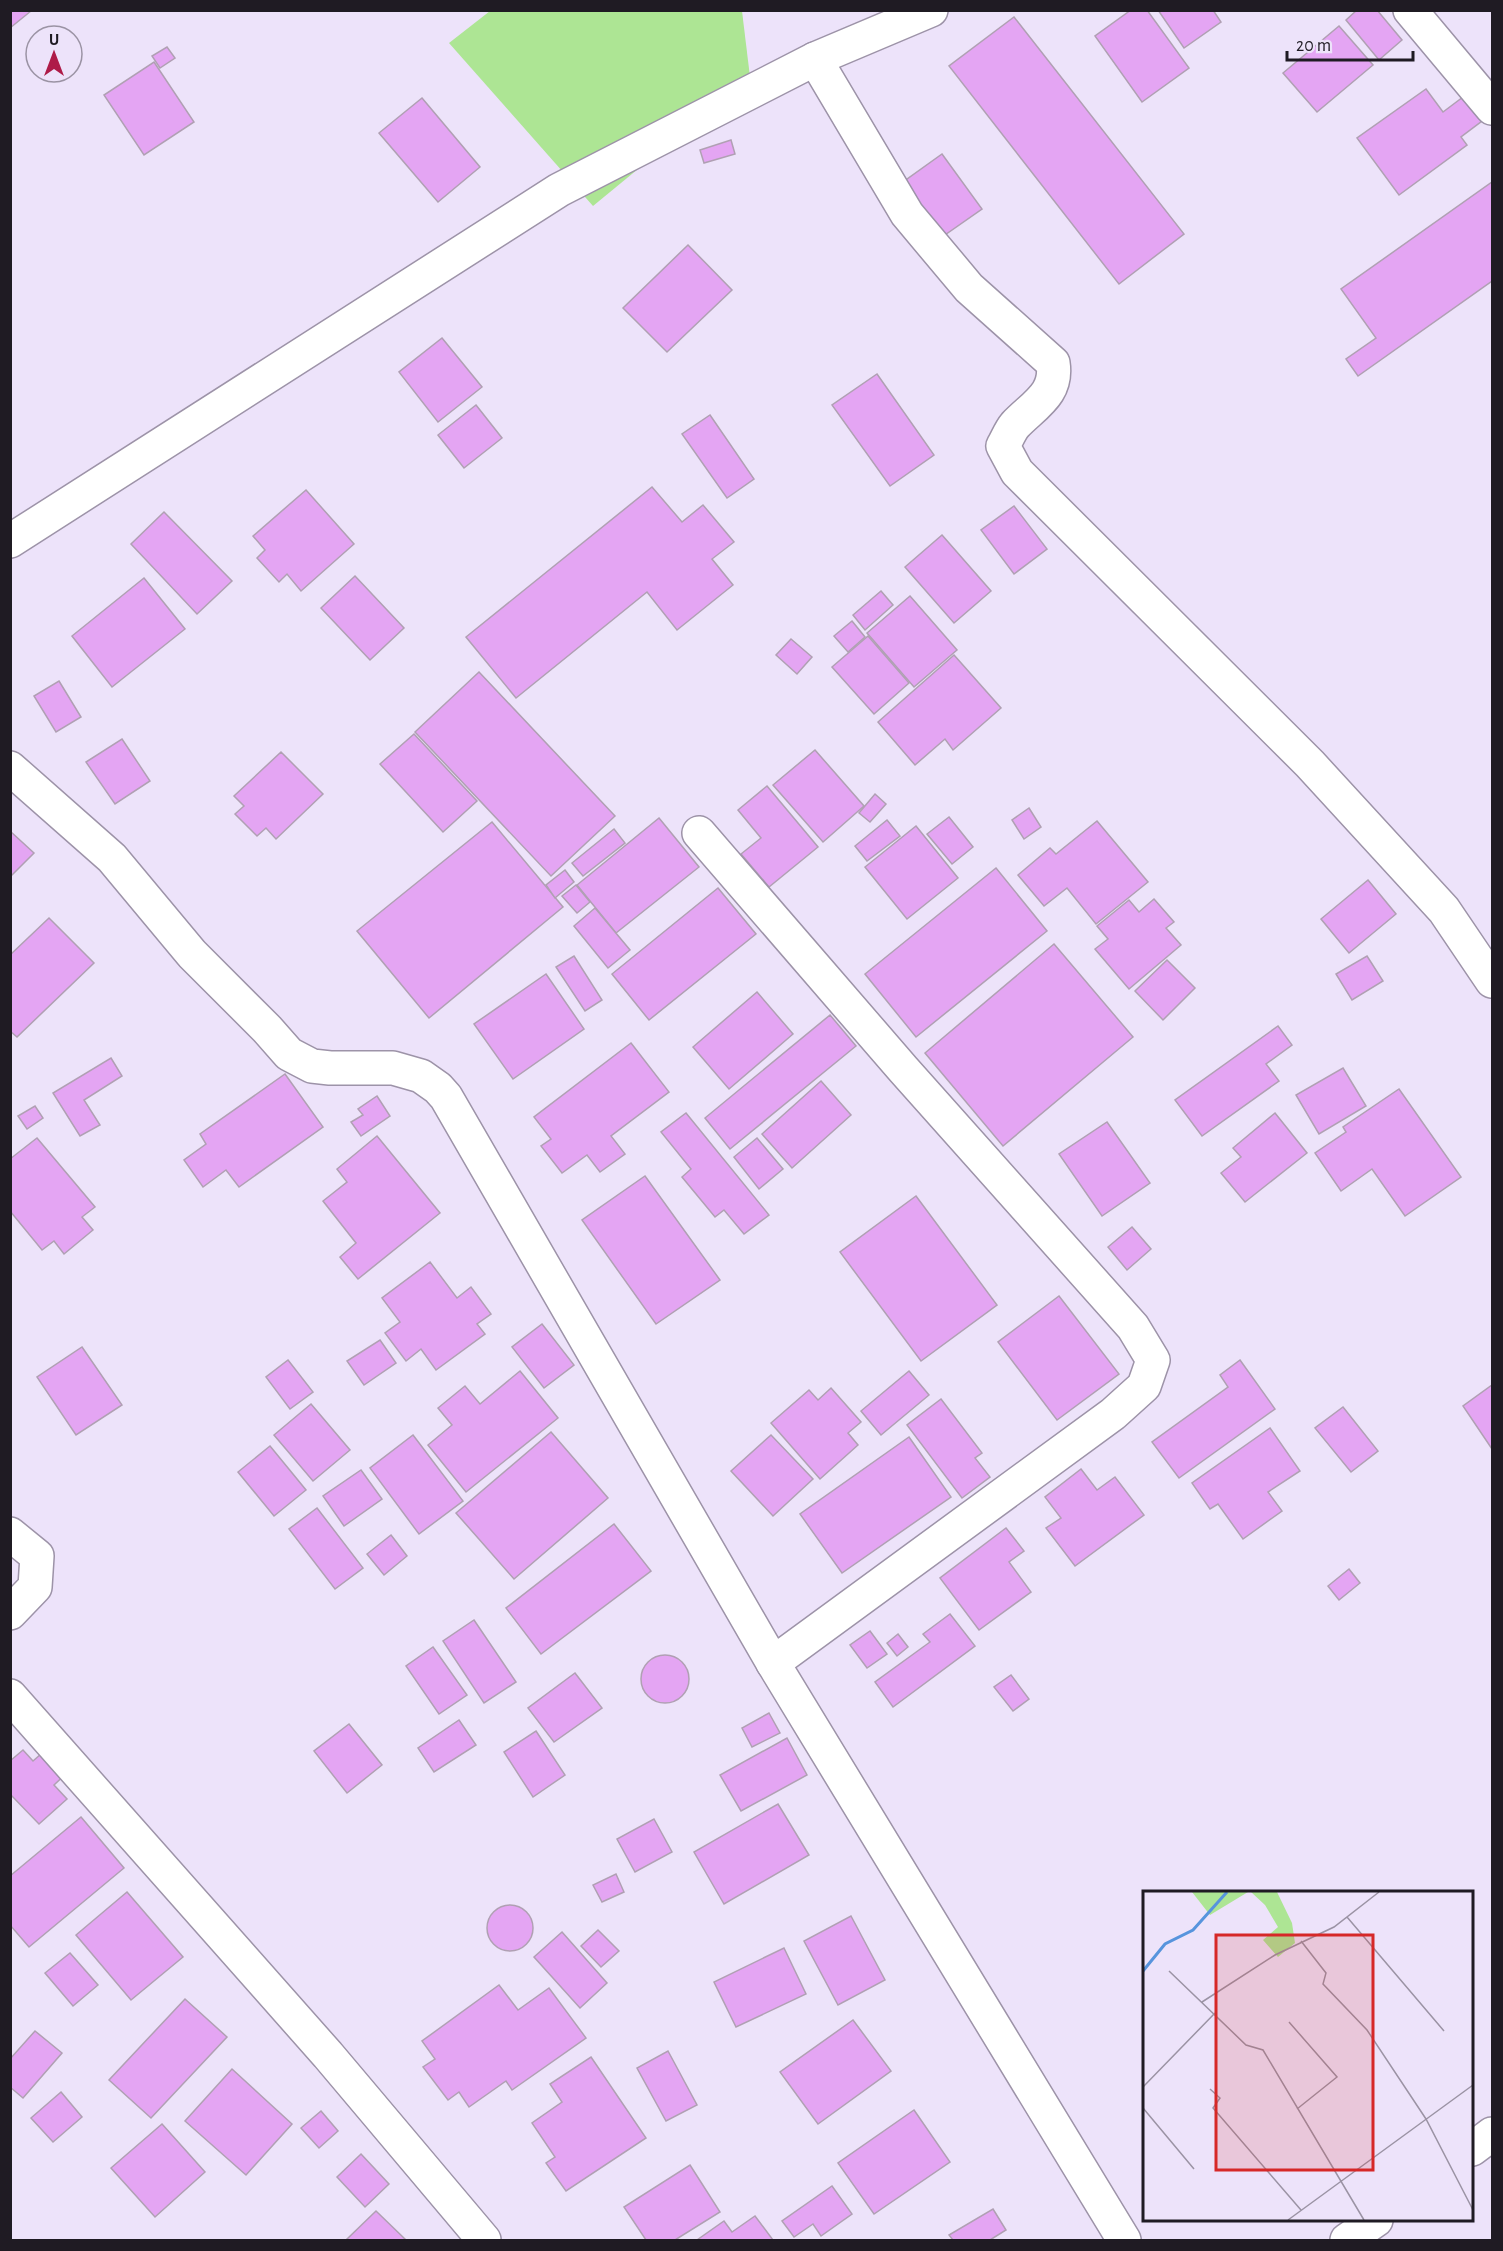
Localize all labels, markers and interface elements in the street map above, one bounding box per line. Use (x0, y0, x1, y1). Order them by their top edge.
north arrow (24, 24, 84, 84)
scale bar (1287, 24, 1413, 62)
text: U (49, 32, 59, 48)
text: 20 m (1296, 37, 1331, 55)
inset map (1143, 1891, 1473, 2221)

